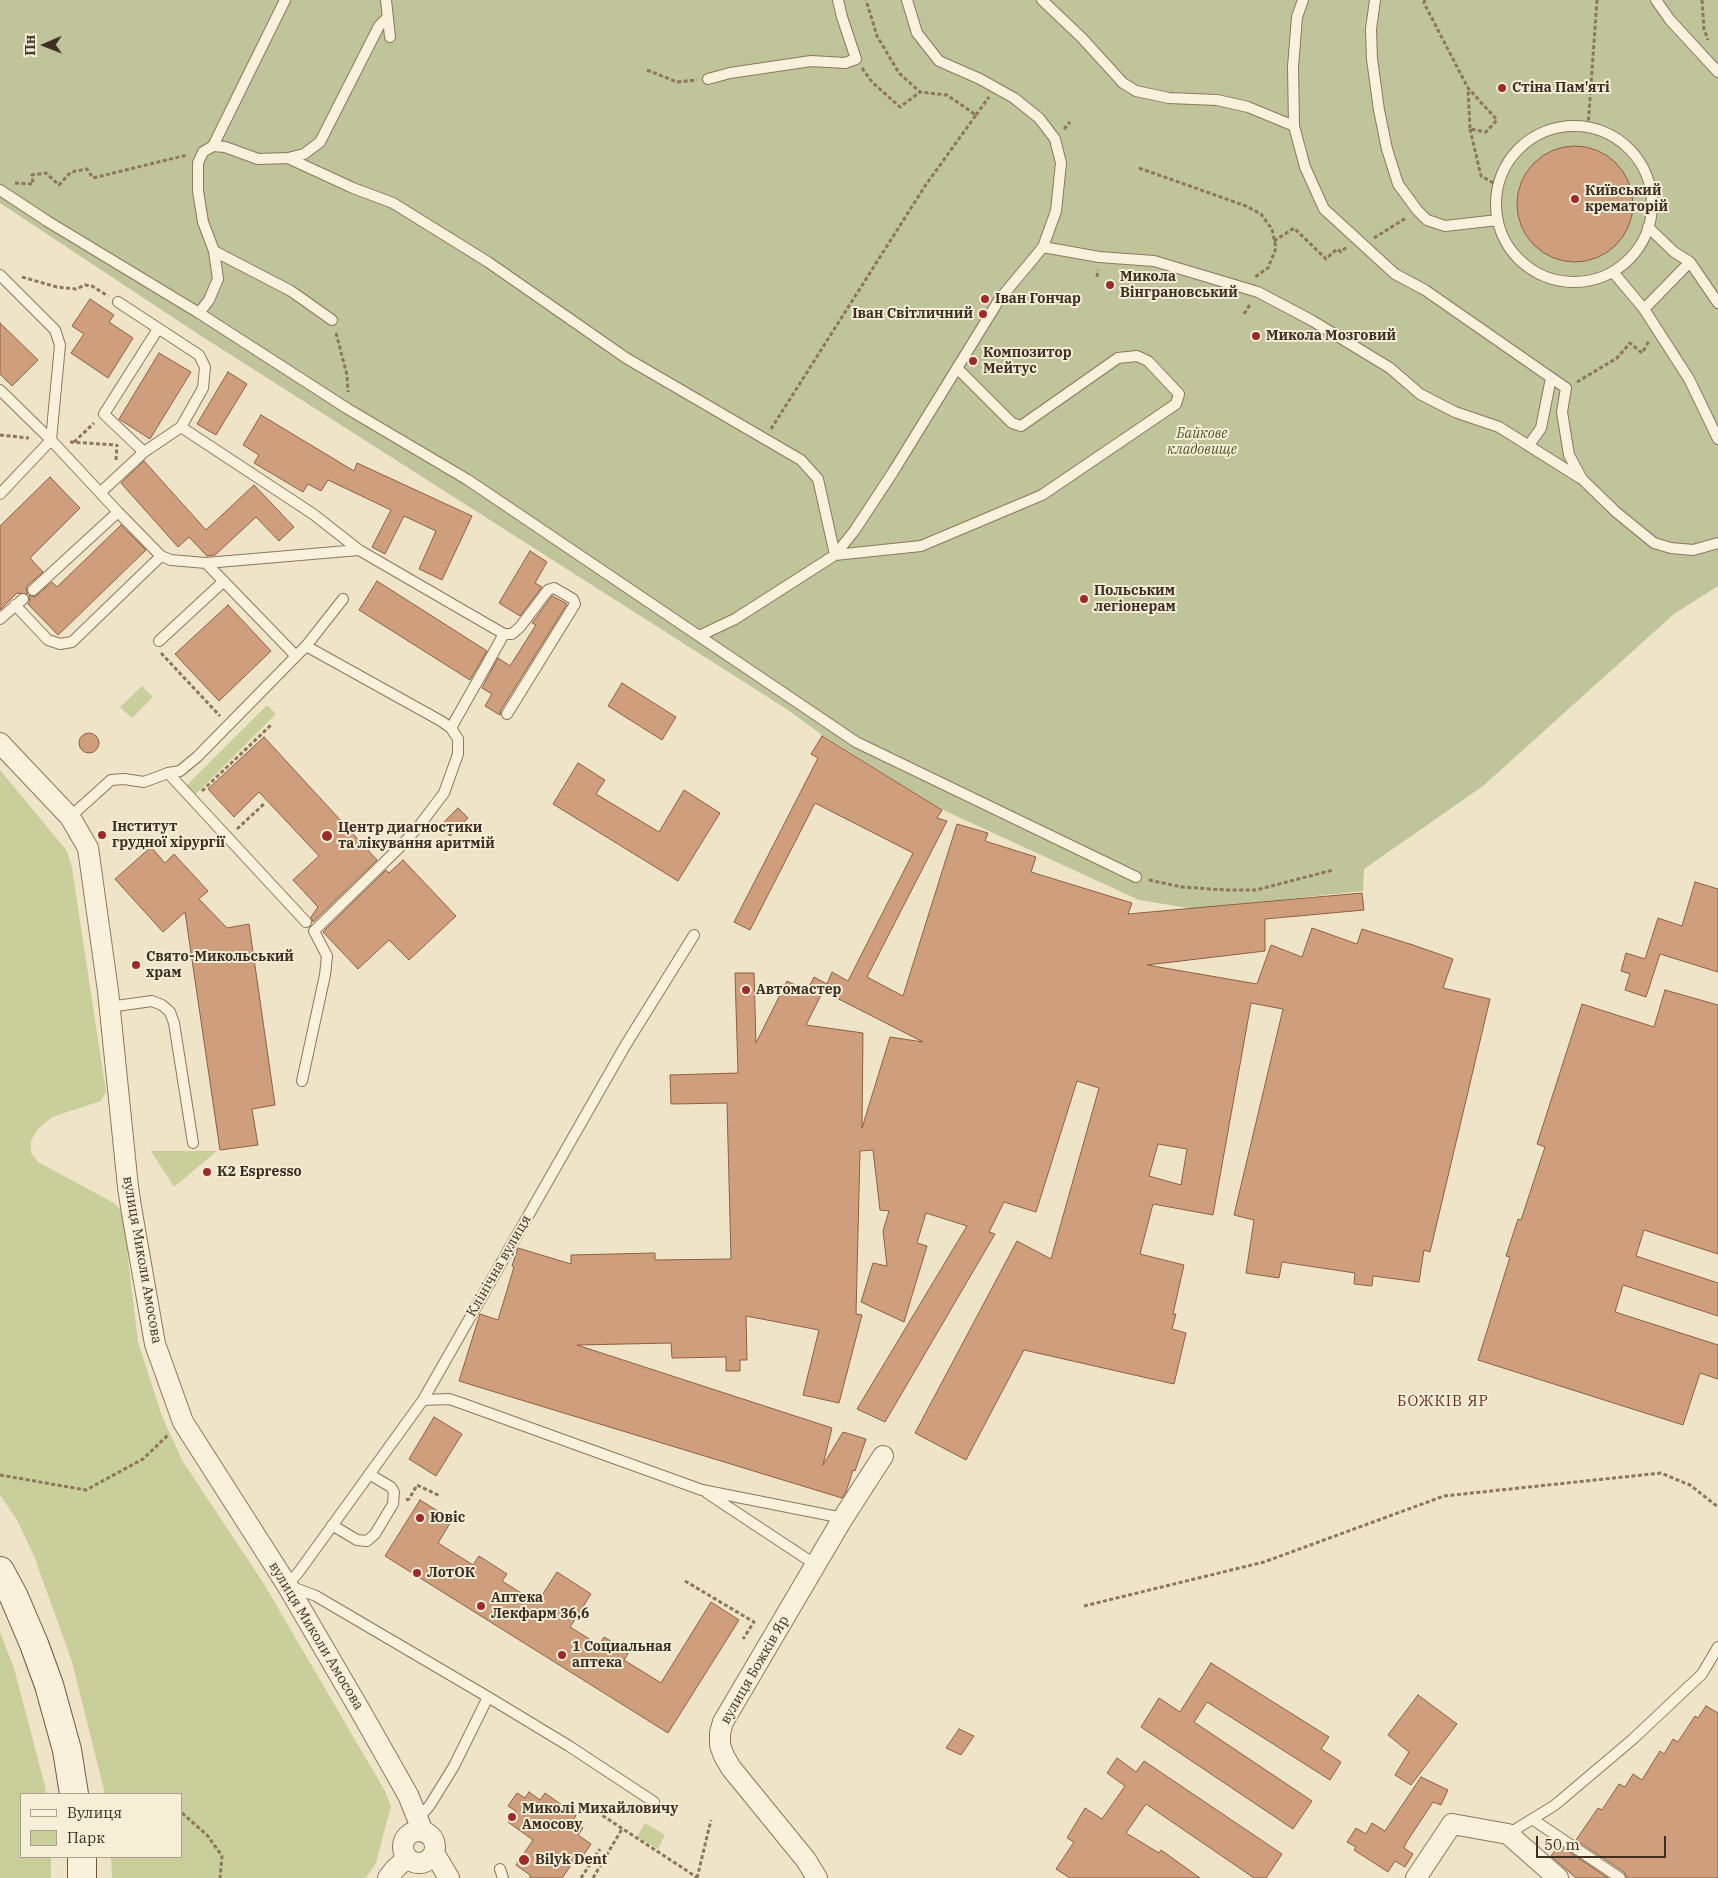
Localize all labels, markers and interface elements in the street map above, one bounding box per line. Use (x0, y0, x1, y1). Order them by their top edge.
north arrow (20, 20, 70, 70)
text: Пн (21, 35, 39, 56)
place label: Стіна Пам'яті (1512, 80, 1610, 96)
marker: Стіна Пам'яті (1496, 82, 1508, 94)
place label: Київський крематорій (1585, 183, 1668, 216)
marker: Київський крематорій (1569, 193, 1581, 205)
place label: Микола Вінграновський (1120, 269, 1238, 302)
marker: Микола Вінграновський (1104, 279, 1116, 291)
place label: Іван Гончар (995, 291, 1081, 307)
marker: Іван Гончар (979, 293, 991, 305)
place label: Іван Світличний (852, 306, 973, 322)
marker: Іван Світличний (977, 308, 989, 320)
place label: Микола Мозговий (1266, 328, 1396, 344)
marker: Микола Мозговий (1250, 330, 1262, 342)
place label: Композитор Мейтус (983, 345, 1072, 378)
marker: Композитор Мейтус (967, 355, 979, 367)
park label: Байкове кладовище (1167, 426, 1237, 458)
place label: Польським легіонерам (1094, 583, 1176, 616)
marker: Польським легіонерам (1078, 593, 1090, 605)
place label: Інститут грудної хірургії (112, 819, 225, 852)
place label: Центр диагностики та лікування аритмій (338, 820, 495, 852)
marker: Інститут грудної хірургії (96, 829, 108, 841)
marker: Центр диагностики та лікування аритмій (320, 829, 334, 843)
place label: Свято-Микольський храм (146, 949, 294, 982)
marker: Свято-Микольський храм (130, 959, 142, 971)
place label: Автомастер (756, 982, 841, 998)
marker: Автомастер (740, 984, 752, 996)
place label: K2 Espresso (217, 1164, 302, 1180)
marker: K2 Espresso (201, 1166, 213, 1178)
street label: вулиця Миколи Амосова (119, 1175, 165, 1345)
street label: Клінічна вулиця (463, 1212, 535, 1320)
district label: БОЖКІВ ЯР (1396, 1393, 1490, 1411)
place label: Ювіс (430, 1510, 465, 1526)
marker: Ювіс (414, 1512, 426, 1524)
street label: вулиця Миколи Амосова (265, 1559, 367, 1713)
place label: ЛотОК (427, 1565, 475, 1581)
marker: ЛотОК (411, 1567, 423, 1579)
place label: Аптека Лекфарм 36,6 (491, 1590, 589, 1622)
marker: Аптека Лекфарм 36,6 (475, 1600, 487, 1612)
street label: вулиця Божків Яр (717, 1613, 793, 1727)
place label: 1 Социальная аптека (572, 1639, 672, 1671)
marker: 1 Социальная аптека (556, 1649, 568, 1661)
legend (20, 1793, 182, 1858)
place label: Миколі Михайловичу Амосову (522, 1801, 678, 1834)
text: Вулиця (67, 1803, 122, 1822)
marker: Миколі Михайловичу Амосову (506, 1811, 518, 1823)
scale bar (1538, 1826, 1668, 1858)
text: Парк (67, 1828, 105, 1847)
text: 50 m (1544, 1835, 1580, 1854)
place label: Bilyk Dent (535, 1852, 607, 1868)
marker: Bilyk Dent (517, 1853, 531, 1867)

